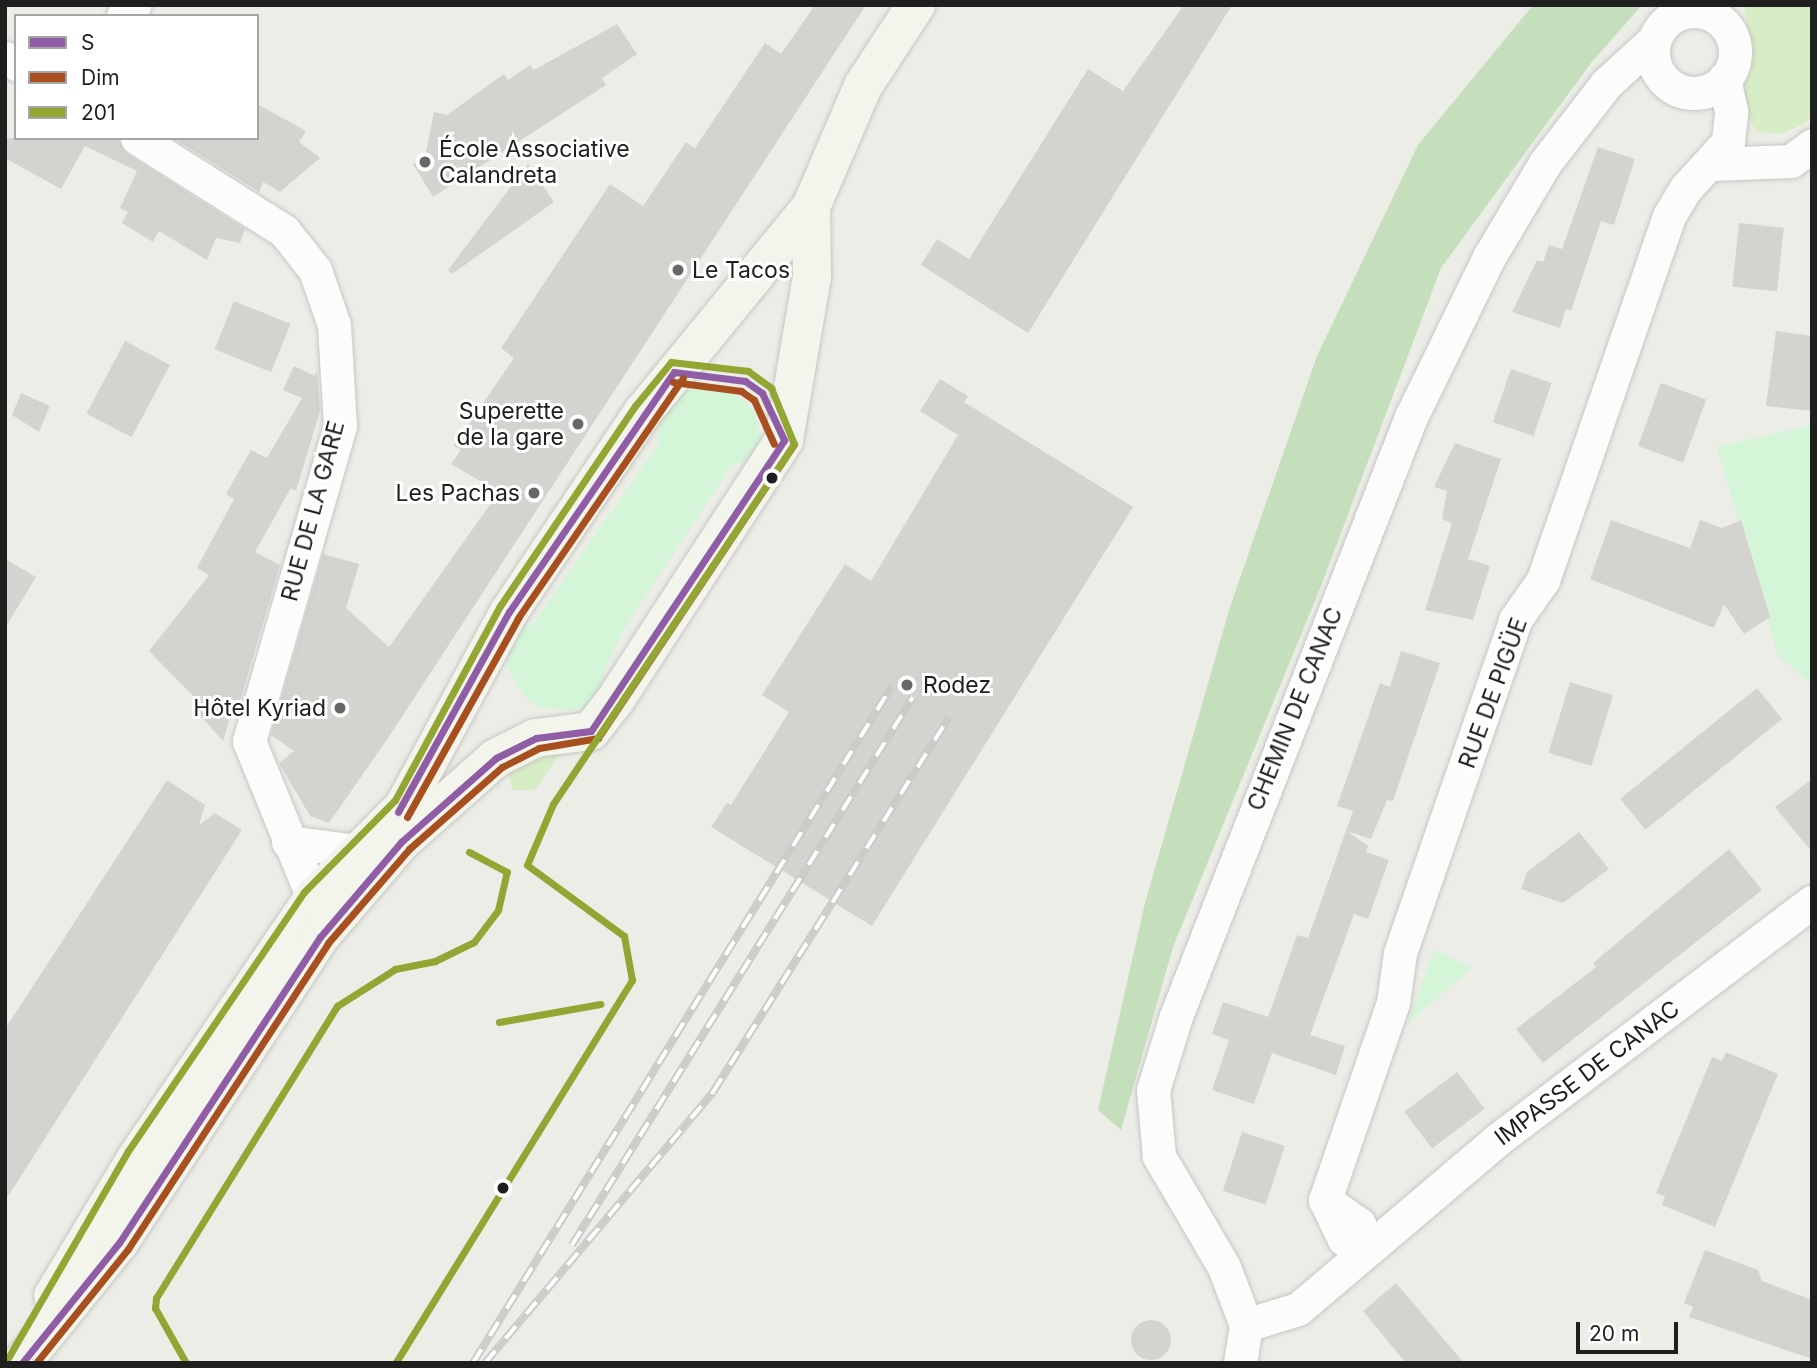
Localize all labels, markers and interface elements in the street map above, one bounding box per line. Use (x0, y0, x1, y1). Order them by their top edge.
legend (14, 14, 259, 140)
text: S (81, 30, 94, 55)
text: Dim (81, 65, 120, 90)
text: 201 (81, 100, 116, 125)
place label: École Associative Calandreta (439, 135, 630, 189)
marker: École Associative Calandreta (417, 154, 433, 170)
place label: Le Tacos (692, 256, 790, 284)
marker: Le Tacos (670, 262, 686, 278)
place label: Superette de la gare (456, 397, 564, 451)
marker: Superette de la gare (570, 416, 586, 432)
street label: RUE DE LA GARE (276, 418, 350, 604)
unlabelled marker (765, 471, 779, 485)
place label: Les Pachas (396, 479, 520, 507)
marker: Les Pachas (526, 485, 542, 501)
street label: CHEMIN DE CANAC (1242, 603, 1348, 815)
street label: RUE DE PIGÜE (1453, 614, 1533, 772)
place label: Rodez (923, 671, 991, 699)
marker: Rodez (897, 675, 917, 695)
place label: Hôtel Kyriad (193, 694, 326, 722)
marker: Hôtel Kyriad (332, 700, 348, 716)
street label: IMPASSE DE CANAC (1489, 995, 1685, 1151)
unlabelled marker (496, 1181, 510, 1195)
scale bar (1579, 1308, 1680, 1352)
text: 20 m (1589, 1321, 1639, 1346)

